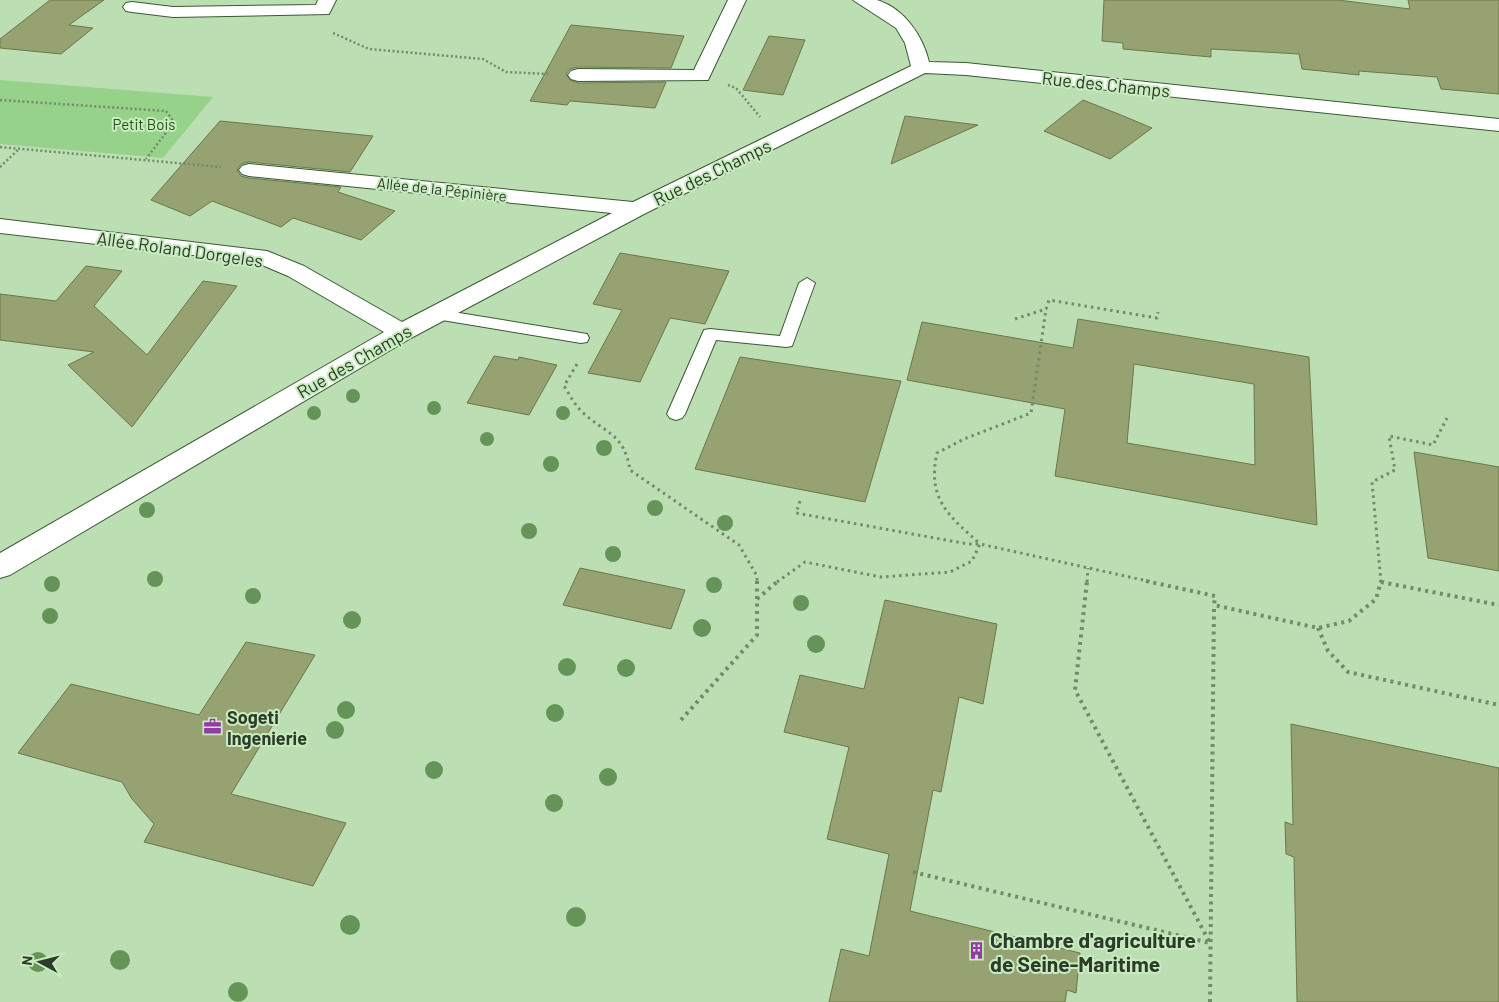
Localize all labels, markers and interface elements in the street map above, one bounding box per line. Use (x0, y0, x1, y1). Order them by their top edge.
street label: Rue des Champs (1041, 66, 1171, 102)
park label: Petit Bois (113, 115, 175, 133)
street label: Rue des Champs (649, 134, 775, 210)
street label: Allée de la Pépinière (376, 173, 508, 205)
street label: Allée Roland Dorgeles (95, 226, 265, 272)
street label: Rue des Champs (293, 319, 415, 403)
place label: Sogeti Ingenierie (227, 706, 307, 749)
office icon: Sogeti Ingenierie (203, 717, 223, 737)
place label: Chambre d'agriculture de Seine-Maritime (990, 927, 1196, 976)
north arrow (15, 937, 65, 987)
building icon: Chambre d'agriculture de Seine-Maritime (966, 941, 986, 961)
text: N (18, 955, 36, 966)

